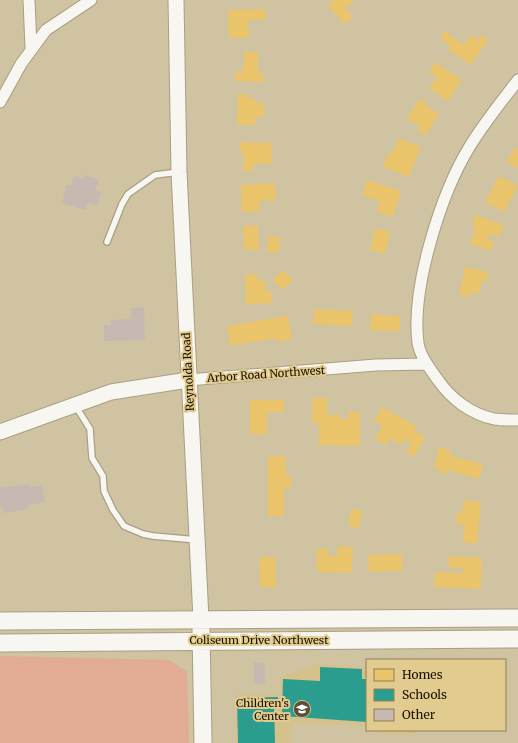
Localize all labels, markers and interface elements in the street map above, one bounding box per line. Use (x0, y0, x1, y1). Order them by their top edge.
street label: Reynolda Road (179, 332, 197, 412)
street label: Arbor Road Northwest (205, 363, 326, 385)
street label: Coliseum Drive Northwest (190, 633, 329, 647)
legend (366, 659, 506, 731)
text: Homes (402, 667, 443, 682)
text: Schools (402, 687, 447, 702)
place label: Children's Center (236, 696, 289, 723)
school or university icon: Children's Center (292, 699, 312, 719)
text: Other (402, 707, 436, 722)

